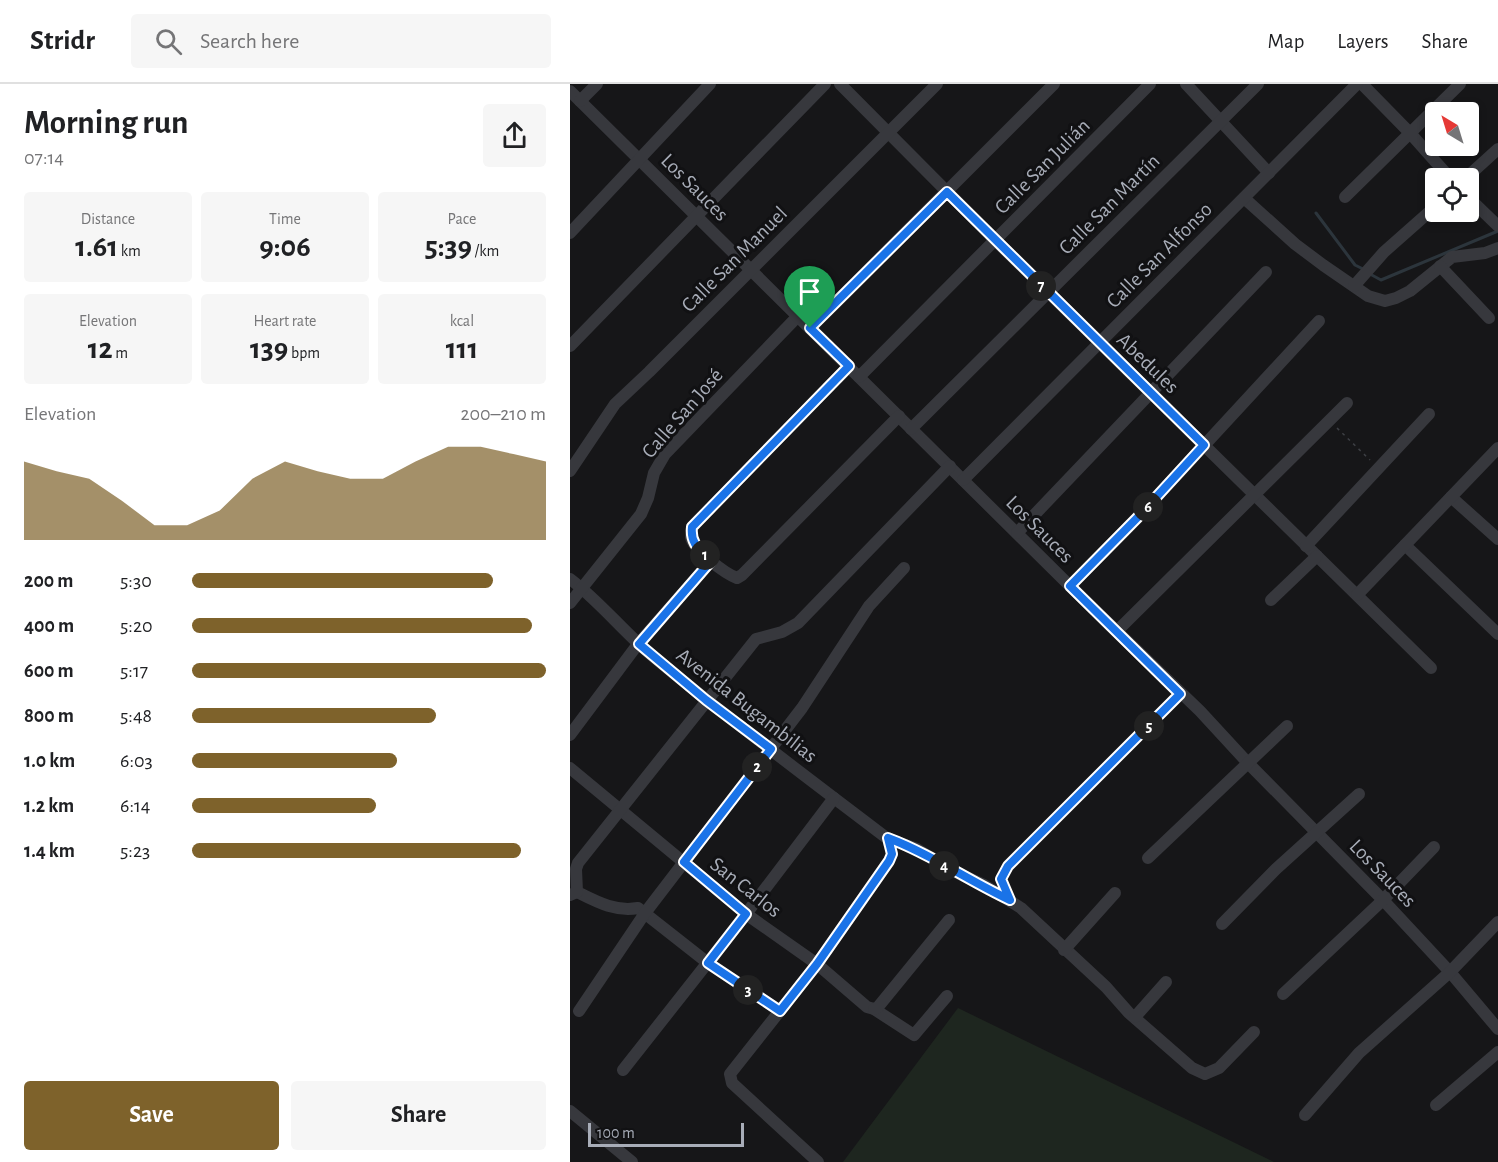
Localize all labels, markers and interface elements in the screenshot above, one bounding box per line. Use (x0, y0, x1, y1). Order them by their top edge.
search box (131, 14, 551, 68)
icon: search (152, 25, 185, 58)
text: Stridr (30, 27, 95, 55)
text: Search here (200, 30, 299, 52)
text: Map (1268, 31, 1304, 52)
text: Layers (1337, 31, 1388, 52)
text: Share (1421, 31, 1468, 52)
north arrow (1425, 102, 1479, 156)
map controls (1425, 102, 1479, 222)
button: share (483, 104, 546, 167)
text: Morning run (24, 107, 188, 140)
street label: Calle San Julián (991, 115, 1094, 218)
text: 07:14 (24, 148, 64, 168)
street label: Los Sauces (657, 150, 732, 225)
street label: Calle San Martín (1055, 150, 1164, 259)
button: locate (1425, 168, 1479, 222)
street label: Calle San Alfonso (1103, 199, 1216, 312)
street label: Calle San Manuel (678, 203, 791, 316)
text: Distance (81, 211, 135, 227)
text: Time (269, 211, 301, 227)
text: Pace (448, 211, 476, 227)
text: 1.61 (75, 232, 118, 262)
text: 9:06 (259, 232, 311, 262)
text: 5:39 (425, 232, 472, 262)
text: km (118, 243, 141, 259)
text: /km (472, 243, 499, 259)
pin (784, 266, 835, 328)
pin: 7 (1026, 271, 1056, 301)
icon: arrive (793, 275, 826, 308)
text: 7 (1038, 278, 1044, 294)
text: Elevation (79, 313, 137, 329)
text: Heart rate (254, 313, 316, 329)
text: kcal (450, 313, 474, 329)
street label: Abedules (1113, 329, 1183, 398)
text: 12 (88, 334, 113, 364)
text: 139 (250, 334, 288, 364)
text: 111 (446, 334, 478, 364)
text: m (113, 345, 128, 361)
text: bpm (288, 345, 320, 361)
street label: Calle San José (638, 364, 727, 462)
text: Elevation (24, 404, 96, 424)
text: 200–210 m (460, 404, 546, 424)
street label: Los Sauces (1002, 492, 1077, 567)
pin: 6 (1133, 492, 1163, 522)
text: 6 (1144, 499, 1152, 515)
pin: 1 (690, 540, 720, 570)
text: 1 (702, 547, 708, 563)
text: 200 m (24, 571, 73, 591)
text: 5:30 (120, 571, 152, 591)
text: 400 m (24, 616, 74, 636)
text: 5:20 (120, 616, 153, 636)
street label: Avenida Bugambilias (673, 644, 821, 767)
text: 600 m (24, 661, 74, 681)
text: 5:17 (120, 661, 148, 681)
text: 800 m (24, 706, 74, 726)
text: 5:48 (120, 706, 152, 726)
pin: 5 (1134, 711, 1164, 741)
text: 5 (1146, 718, 1152, 734)
text: 1.0 km (24, 751, 75, 771)
text: 6:03 (120, 751, 153, 771)
pin: 2 (742, 752, 772, 782)
text: 2 (753, 759, 761, 775)
text: 1.2 km (24, 796, 74, 816)
text: 6:14 (120, 796, 150, 816)
street label: Los Sauces (1345, 835, 1420, 911)
text: 1.4 km (24, 841, 75, 861)
text: 5:23 (120, 841, 150, 861)
pin: 4 (929, 851, 959, 881)
street label: San Carlos (706, 853, 785, 921)
text: 4 (940, 858, 948, 874)
pin: 3 (733, 975, 763, 1005)
text: 3 (745, 982, 751, 998)
button: Save (24, 1081, 279, 1150)
button: Share (291, 1081, 546, 1150)
scale bar (588, 1120, 744, 1148)
text: 100 m (597, 1125, 635, 1141)

